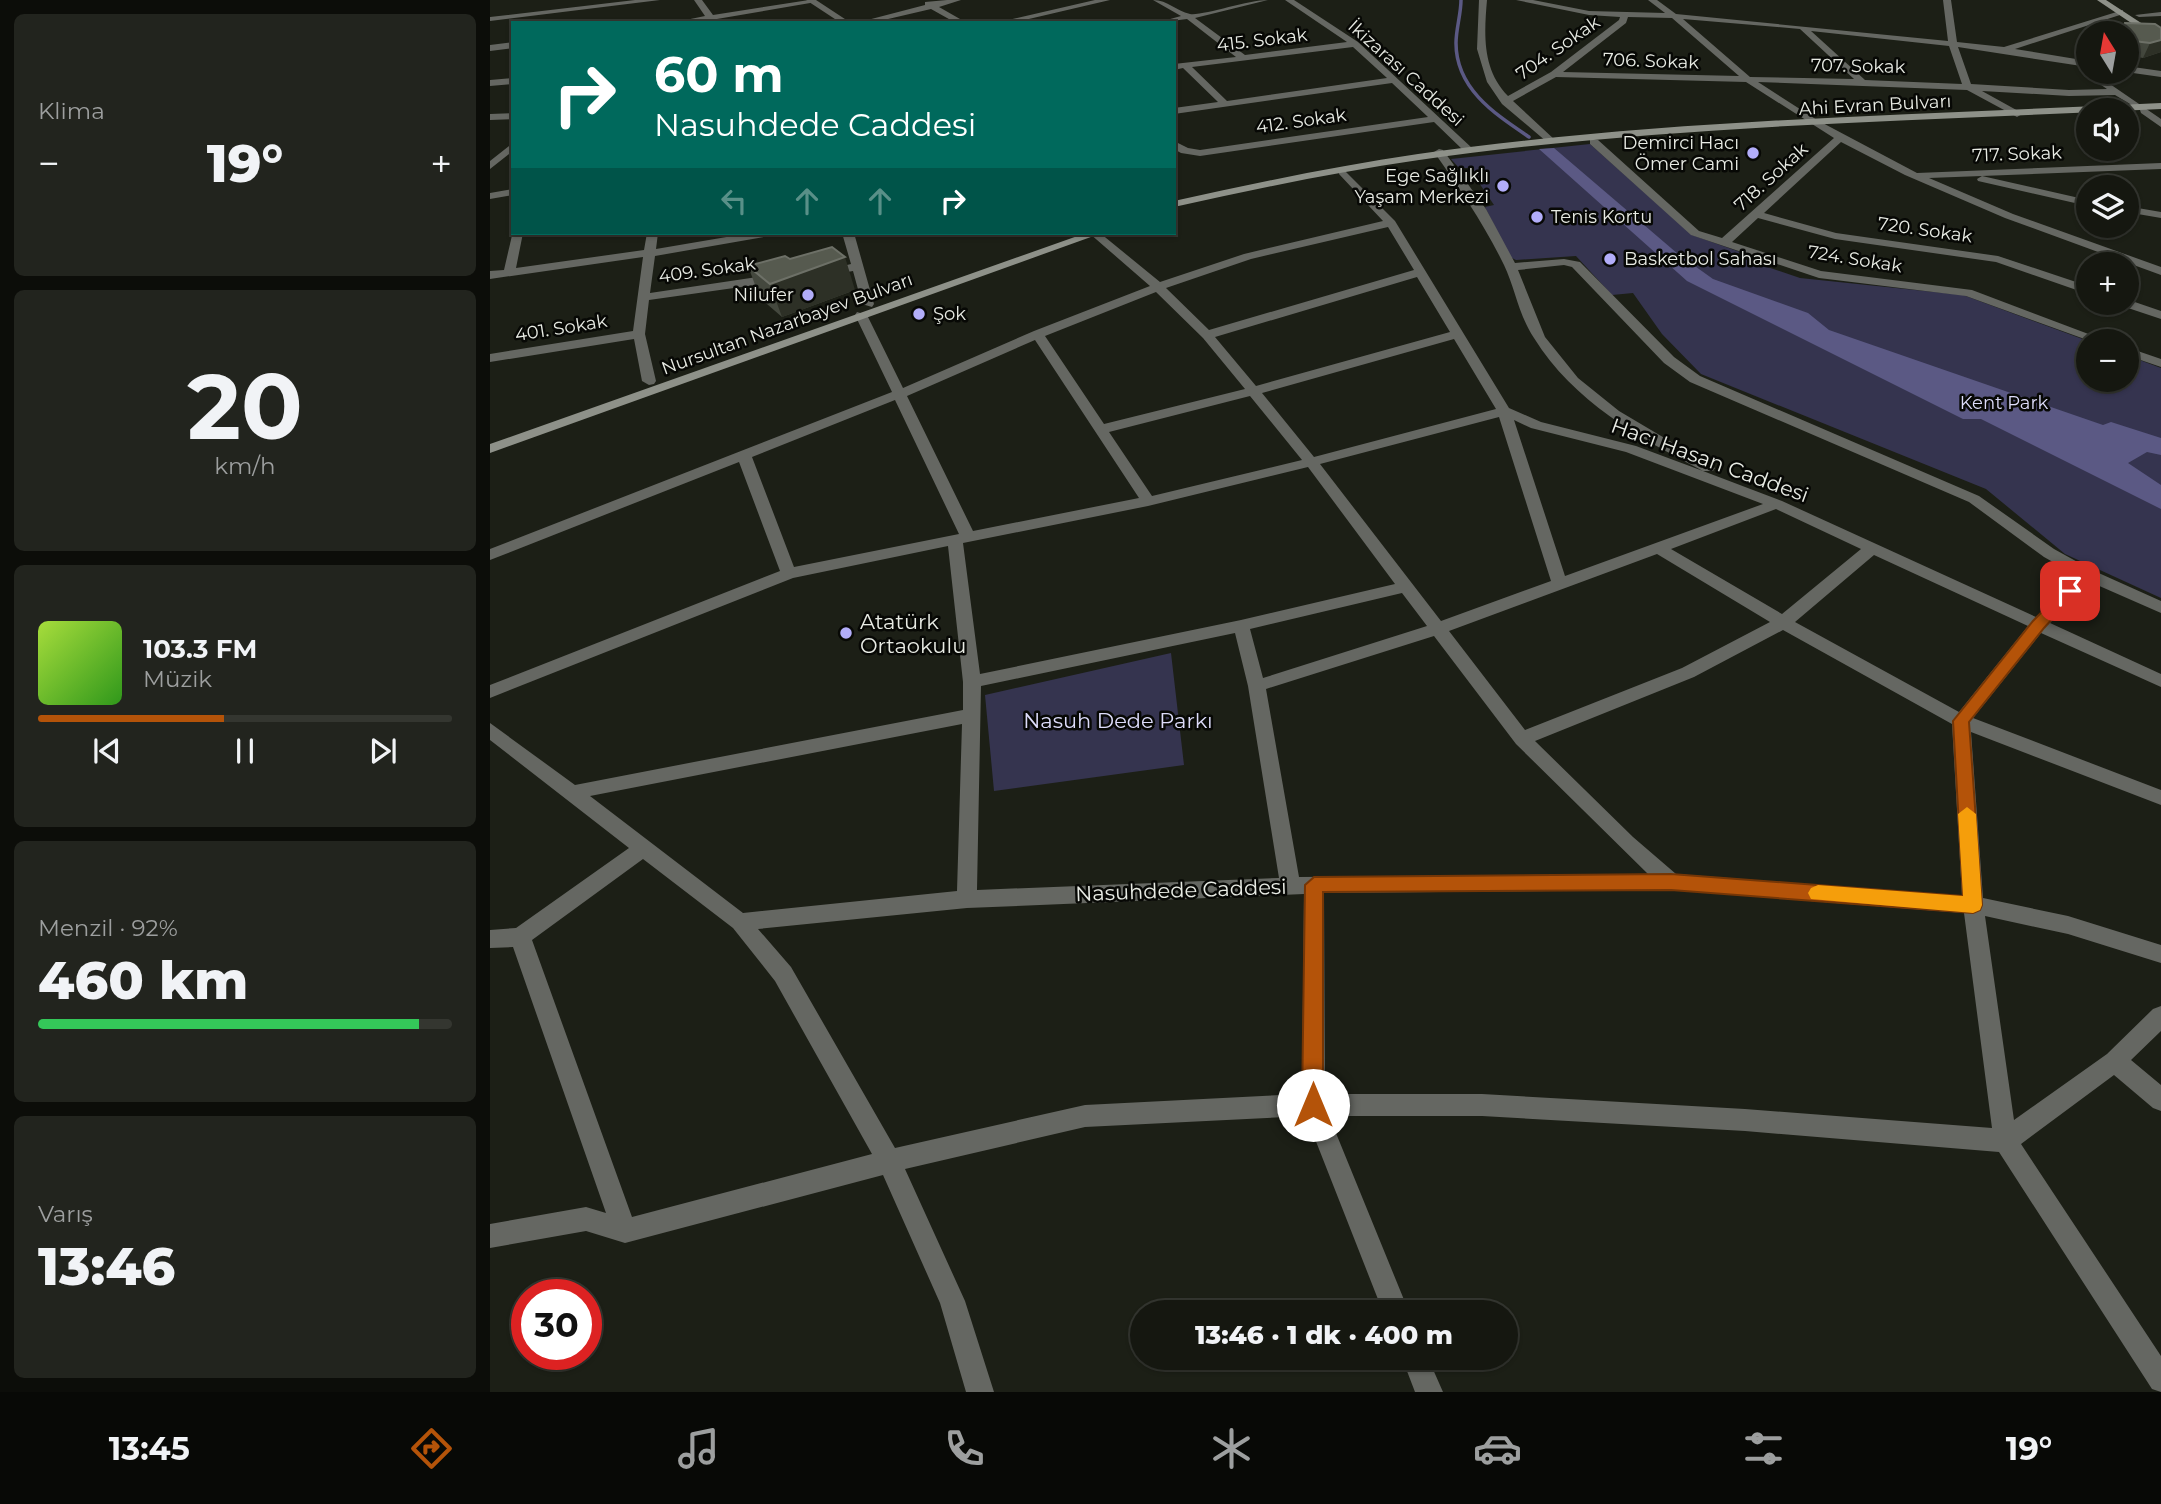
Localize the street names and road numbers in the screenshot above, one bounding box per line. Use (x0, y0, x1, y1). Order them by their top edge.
street label: 704. Sokak (1512, 11, 1604, 85)
street label: İkizarası Caddesi (1343, 15, 1469, 131)
street label: 415. Sokak (1215, 24, 1309, 56)
street label: 706. Sokak (1603, 48, 1700, 74)
street label: 707. Sokak (1811, 54, 1906, 78)
street label: Ahi Evran Bulvarı (1798, 90, 1952, 120)
street label: 412. Sokak (1254, 104, 1348, 138)
street label: 718. Sokak (1730, 138, 1813, 216)
street label: 717. Sokak (1972, 141, 2062, 167)
street label: 720. Sokak (1876, 212, 1974, 248)
street label: 724. Sokak (1806, 241, 1904, 277)
street label: 409. Sokak (657, 252, 757, 288)
street label: Nursultan Nazarbayev Bulvarı (658, 268, 916, 380)
street label: 401. Sokak (513, 310, 609, 346)
street label: Hacı Hasan Caddesi (1608, 413, 1812, 507)
street label: Nasuhdede Caddesi (1075, 874, 1287, 906)

